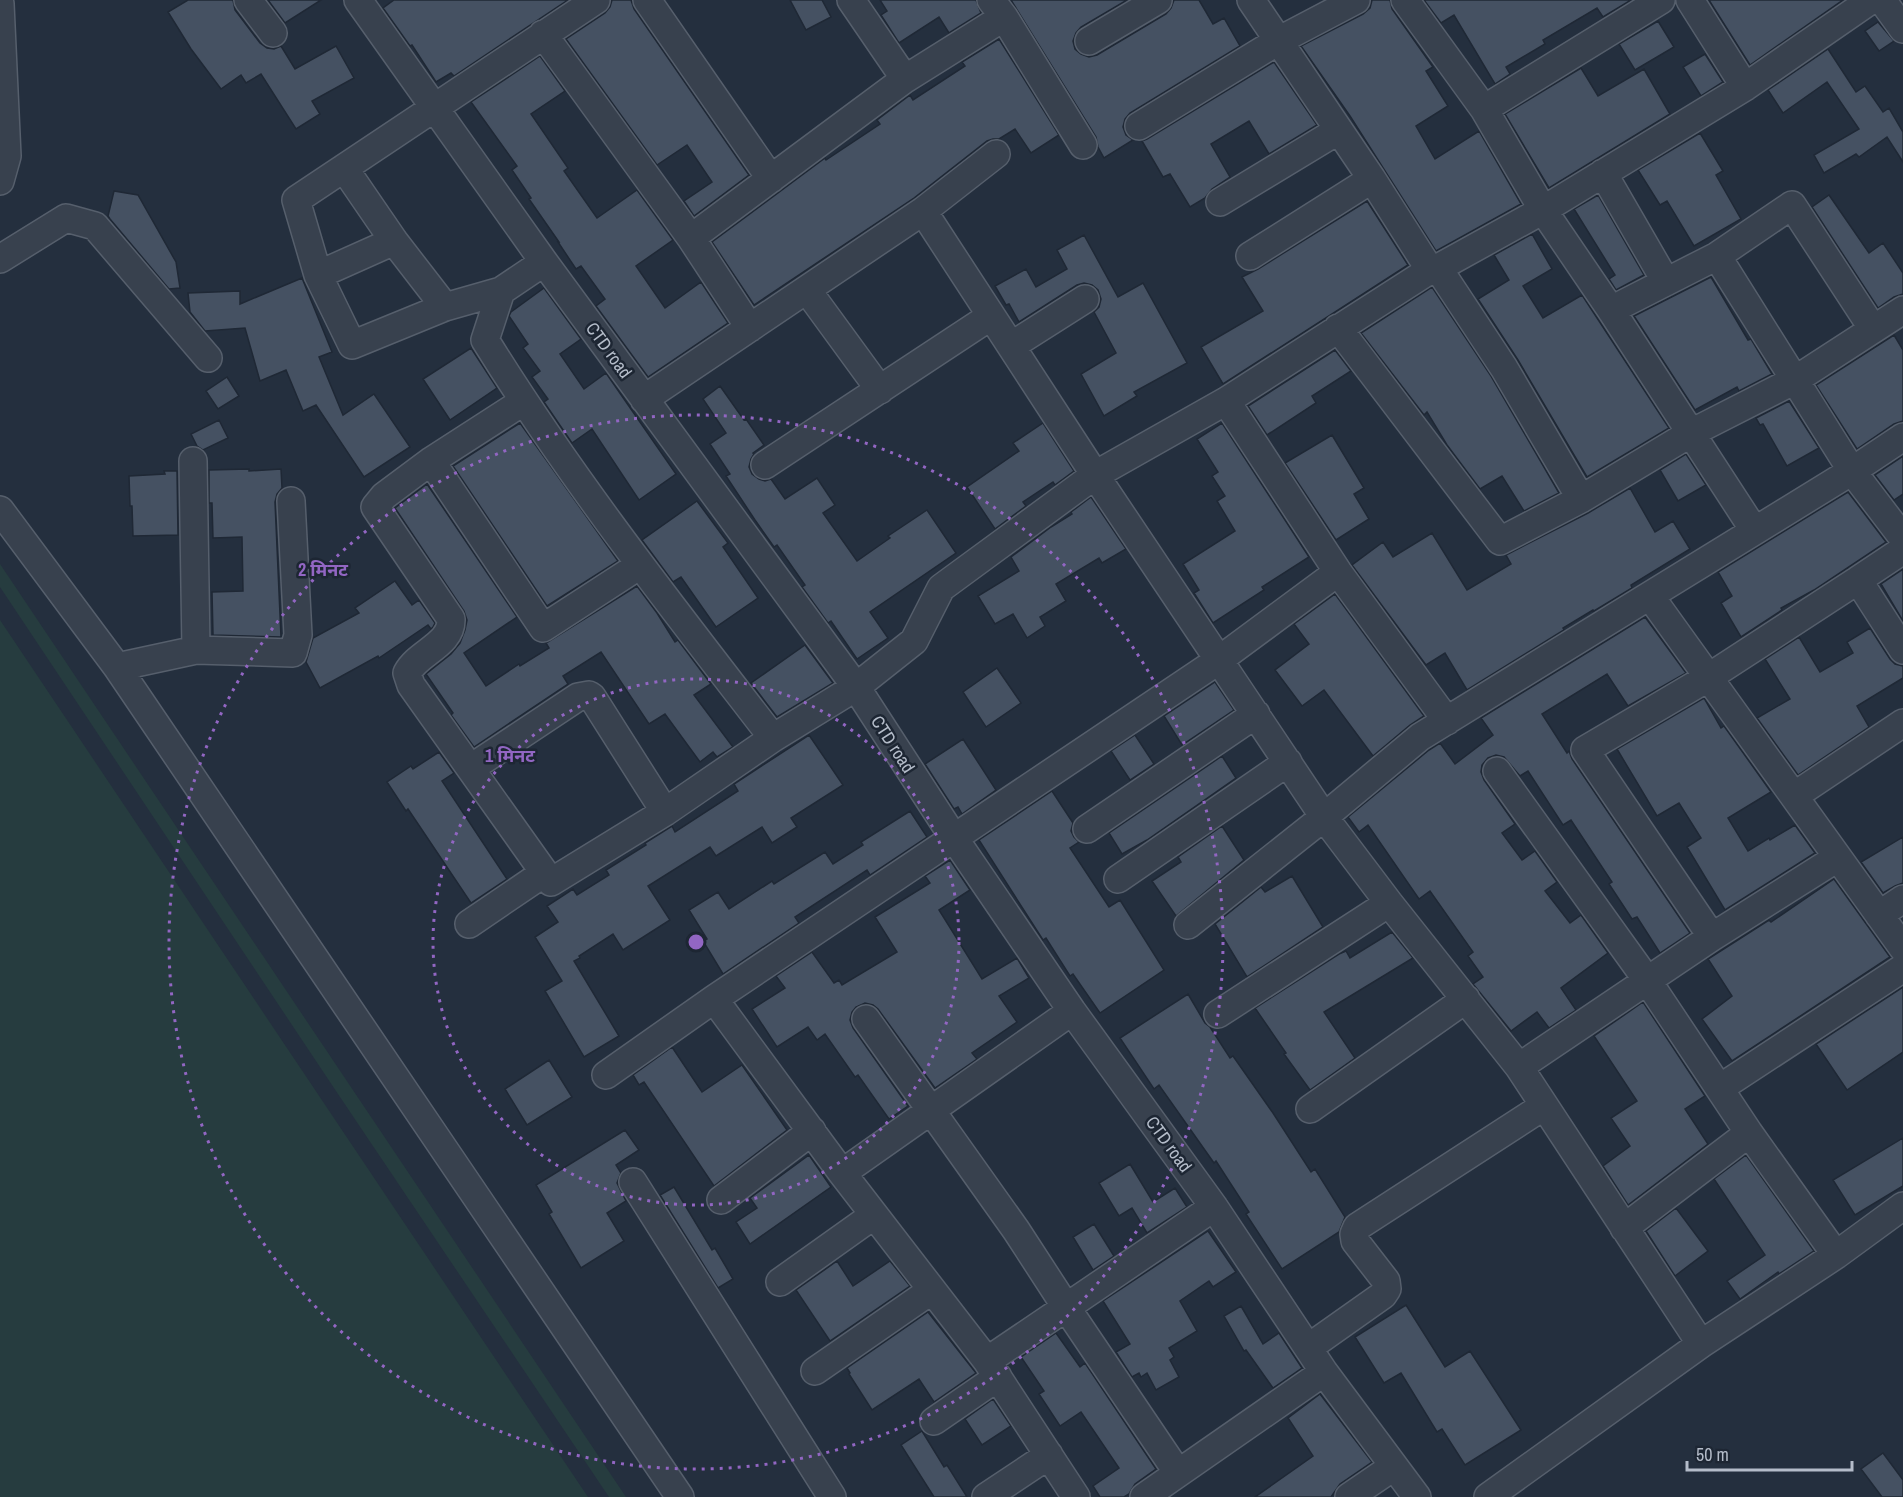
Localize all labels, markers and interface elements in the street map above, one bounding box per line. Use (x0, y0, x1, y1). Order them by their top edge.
street label: CTD road (580, 317, 638, 383)
text: 2 मिनट (298, 557, 348, 582)
street label: CTD road (865, 710, 921, 778)
text: 1 मिनट (485, 743, 535, 768)
centre of rings (686, 932, 706, 952)
street label: CTD road (1140, 1111, 1198, 1177)
scale bar (1687, 1434, 1852, 1472)
text: 50 m (1696, 1442, 1729, 1467)

